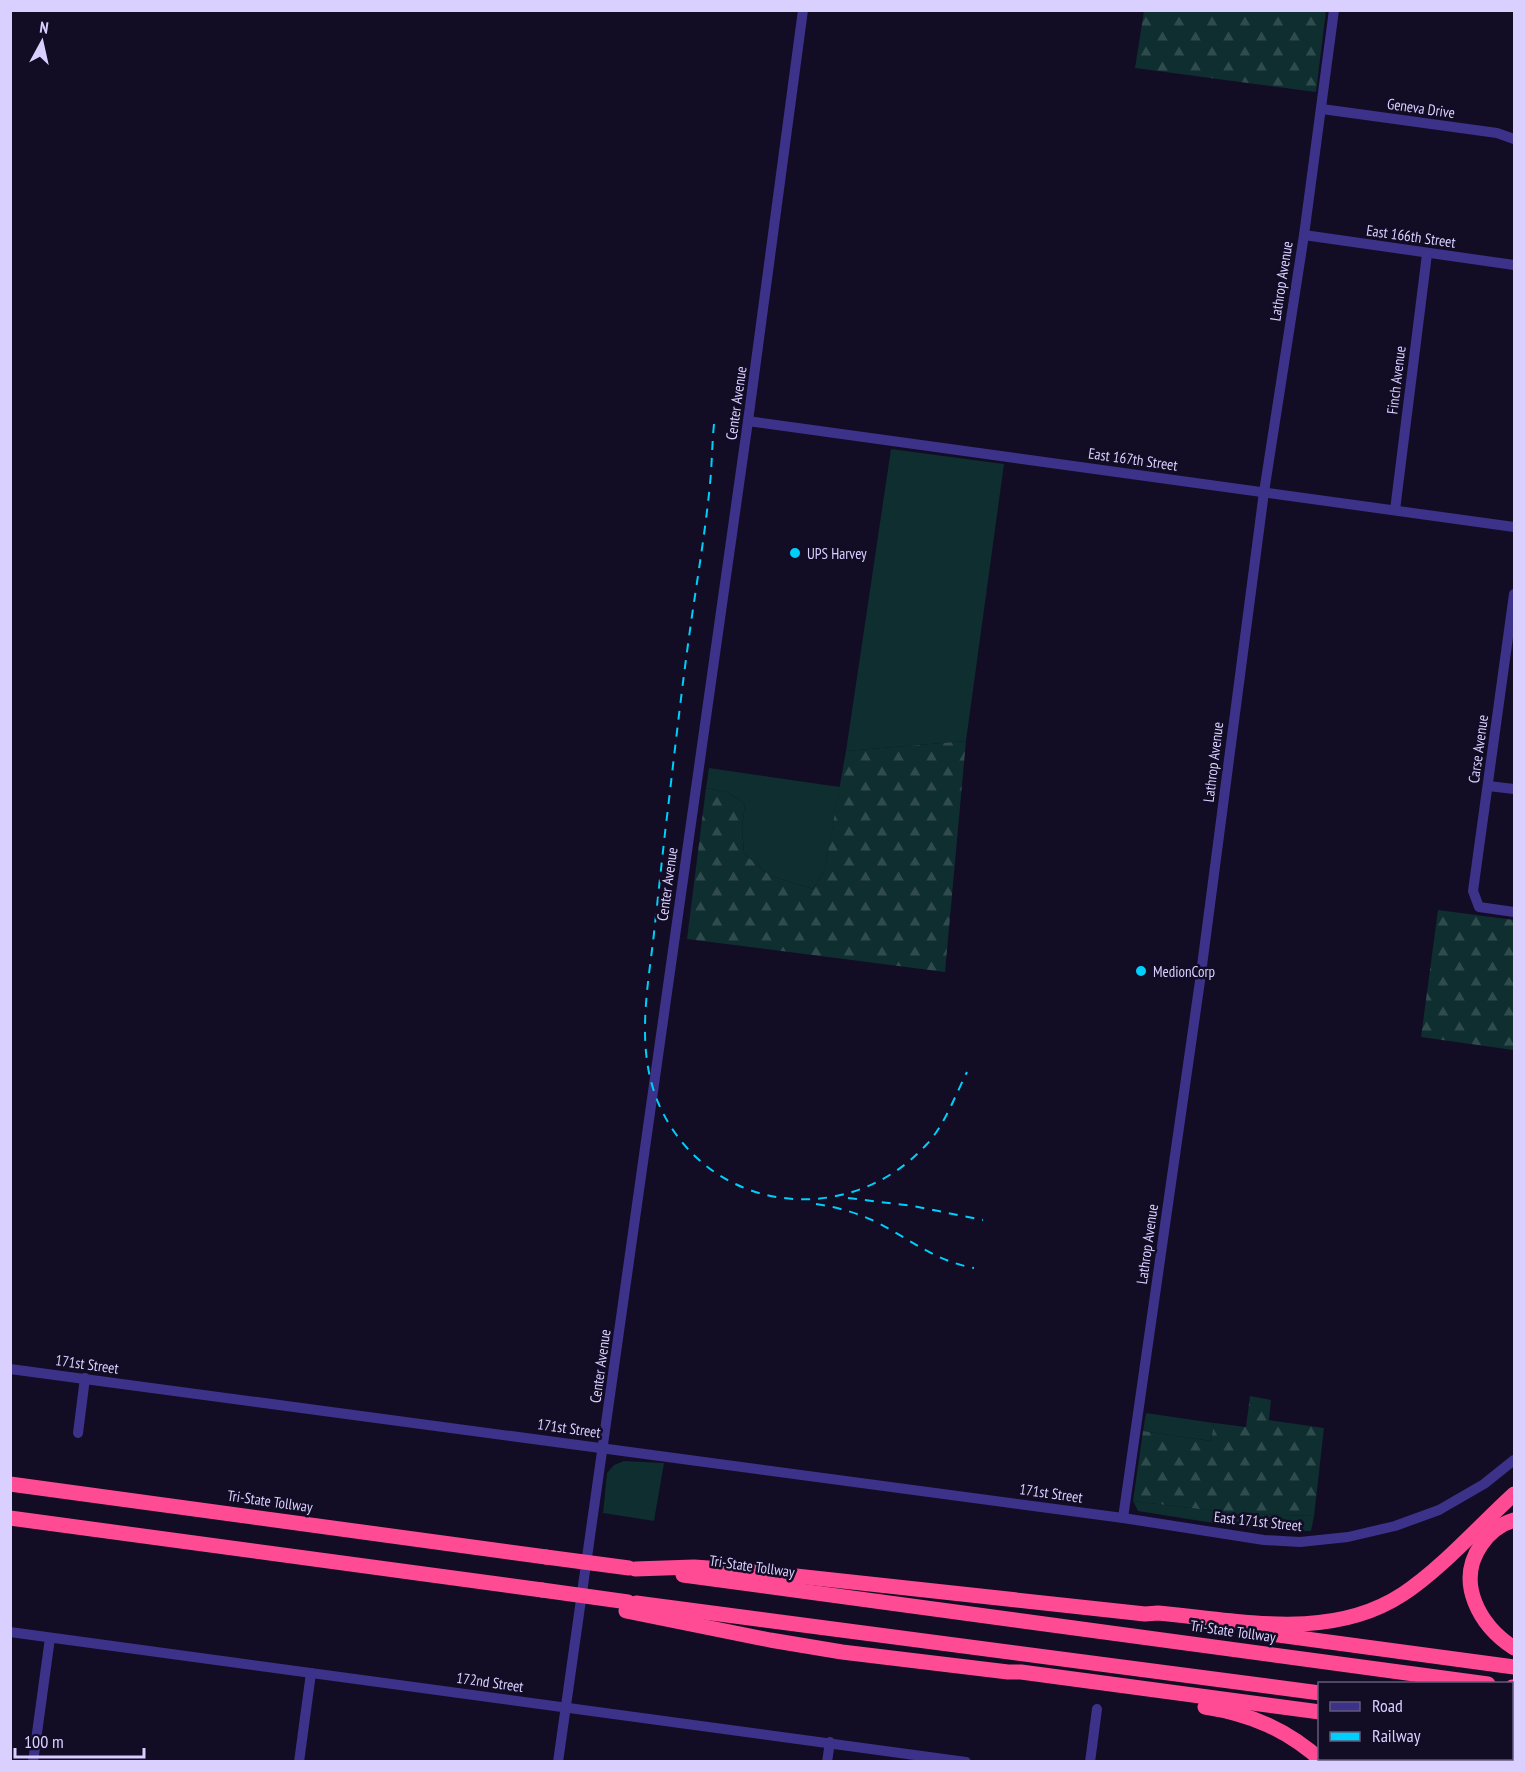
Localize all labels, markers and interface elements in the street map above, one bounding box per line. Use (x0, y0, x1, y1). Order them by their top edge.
north arrow (12, 12, 72, 72)
text: N (38, 17, 50, 38)
street label: Geneva Drive (1386, 94, 1456, 122)
street label: East 166th Street (1365, 220, 1457, 252)
street label: Lathrop Avenue (1265, 240, 1297, 322)
street label: Finch Avenue (1382, 345, 1410, 415)
street label: Center Avenue (721, 365, 751, 441)
street label: East 167th Street (1087, 443, 1179, 475)
place label: UPS Harvey (807, 544, 867, 563)
marker: UPS Harvey (788, 546, 802, 560)
street label: Carse Avenue (1464, 714, 1492, 784)
street label: Lathrop Avenue (1199, 721, 1227, 803)
street label: Center Avenue (652, 846, 682, 922)
place label: MedionCorp (1153, 962, 1215, 981)
marker: MedionCorp (1134, 964, 1148, 978)
street label: Lathrop Avenue (1132, 1203, 1162, 1285)
street label: Center Avenue (585, 1328, 615, 1404)
street label: 171st Street (54, 1350, 120, 1378)
street label: 171st Street (536, 1414, 602, 1442)
street label: 171st Street (1018, 1479, 1084, 1507)
street label: Tri-State Tollway (226, 1486, 314, 1516)
street label: East 171st Street (1213, 1507, 1303, 1535)
street label: Tri-State Tollway (708, 1551, 796, 1581)
street label: Tri-State Tollway (1189, 1616, 1277, 1646)
street label: 172nd Street (455, 1668, 525, 1696)
legend (1318, 1682, 1513, 1760)
text: Road (1372, 1694, 1403, 1717)
scale bar (15, 1721, 144, 1759)
text: Railway (1372, 1724, 1421, 1747)
text: 100 m (24, 1730, 64, 1753)

